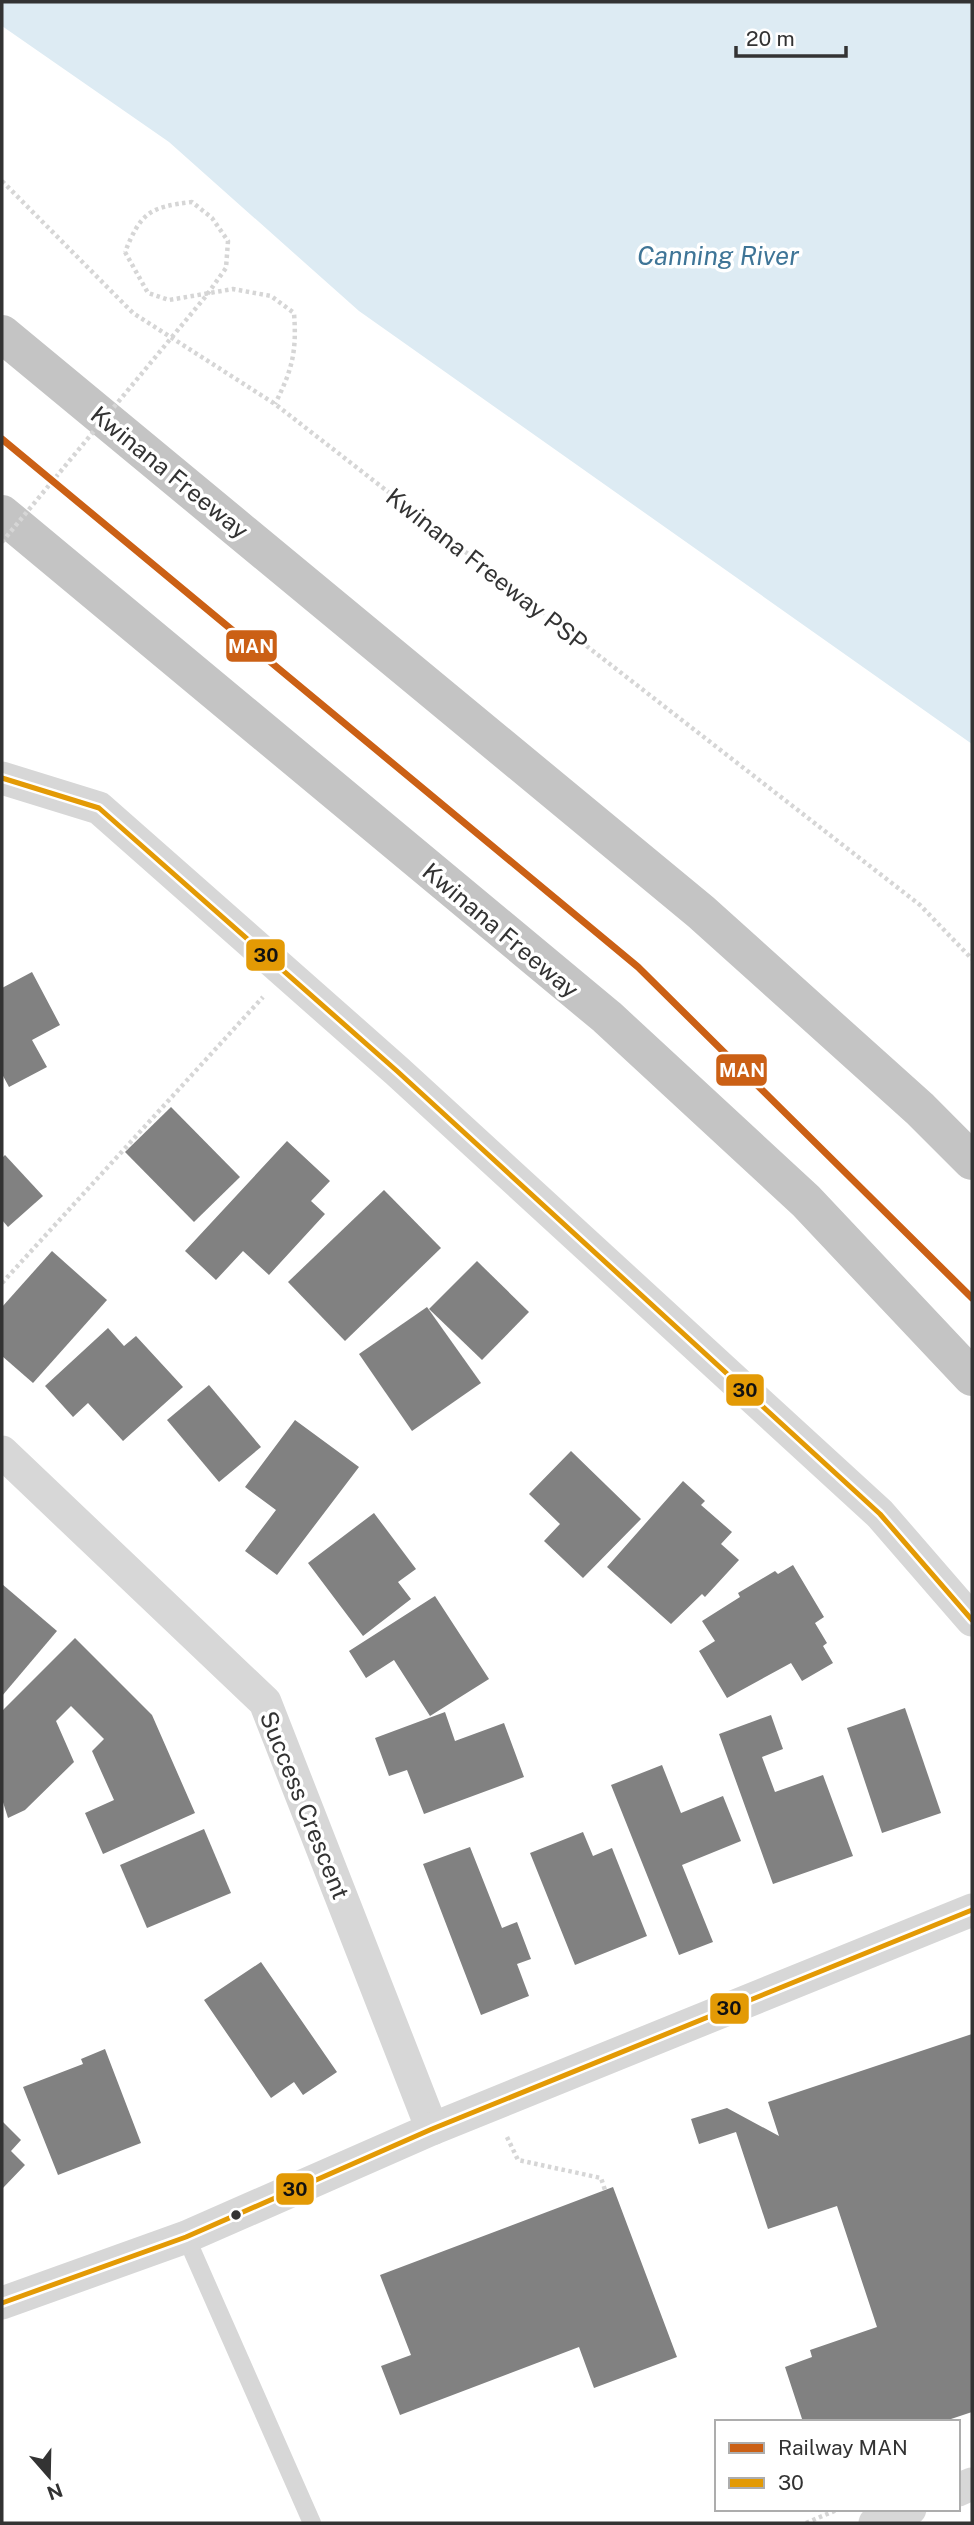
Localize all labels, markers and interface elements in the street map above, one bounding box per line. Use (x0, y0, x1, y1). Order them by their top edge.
scale bar (736, 14, 846, 58)
text: 20 m (746, 26, 795, 51)
water label: Canning River (637, 240, 799, 271)
street label: Kwinana Freeway (85, 400, 255, 544)
street label: Kwinana Freeway PSP (381, 482, 593, 656)
line badge: MAN (225, 629, 278, 663)
text: MAN (228, 635, 274, 657)
street label: Kwinana Freeway (417, 857, 585, 1003)
line badge: 30 (245, 938, 286, 972)
text: 30 (254, 944, 278, 966)
line badge: MAN (715, 1053, 768, 1087)
text: MAN (719, 1059, 765, 1081)
line badge: 30 (725, 1373, 765, 1407)
text: 30 (733, 1379, 757, 1401)
street label: Success Crescent (255, 1707, 355, 1903)
line badge: 30 (709, 1992, 750, 2025)
text: 30 (717, 1997, 741, 2019)
line badge: 30 (275, 2172, 315, 2206)
text: 30 (283, 2178, 307, 2200)
unlabelled marker (229, 2208, 243, 2222)
legend (715, 2420, 960, 2511)
text: Railway MAN (778, 2435, 908, 2460)
north arrow (14, 2441, 84, 2511)
text: 30 (778, 2470, 804, 2495)
text: N (44, 2479, 66, 2505)

